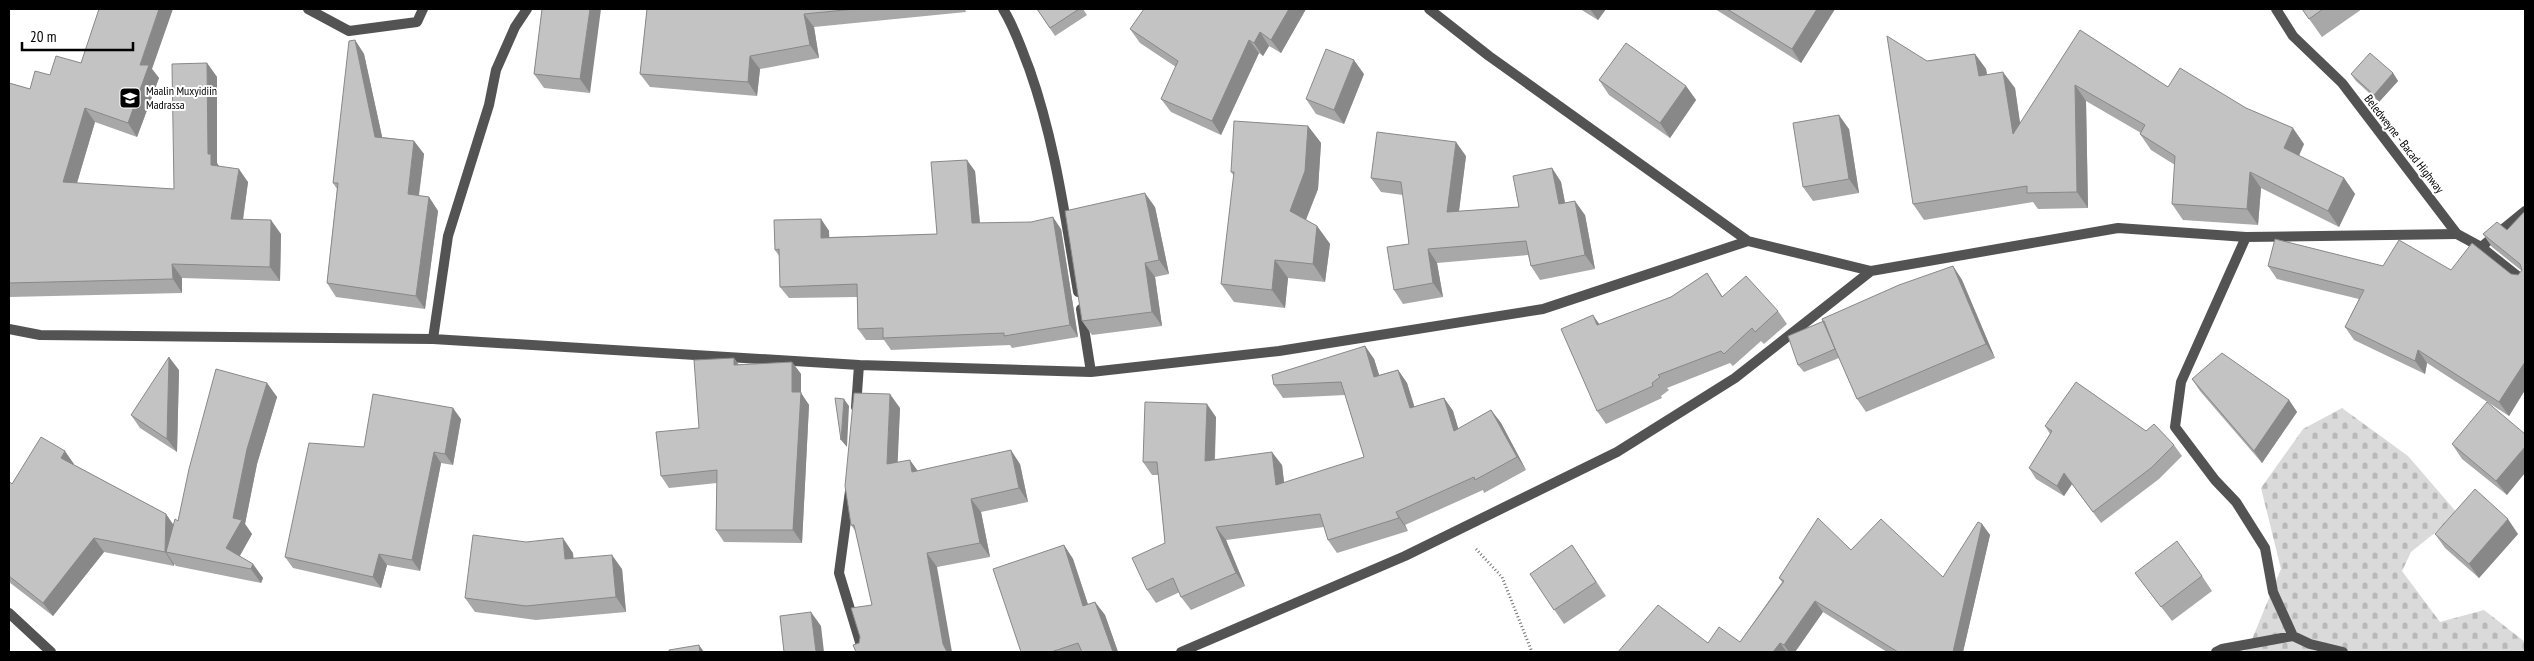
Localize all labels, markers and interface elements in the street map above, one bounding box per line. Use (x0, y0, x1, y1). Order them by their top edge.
scale bar (22, 20, 134, 52)
text: 20 m (30, 27, 56, 46)
place label: Maalin Muxyidiin Madrassa (146, 83, 217, 112)
school or university icon: Maalin Muxyidiin Madrassa (118, 86, 142, 110)
street label: Beledweyne - Bacad Highway (2361, 91, 2448, 196)

